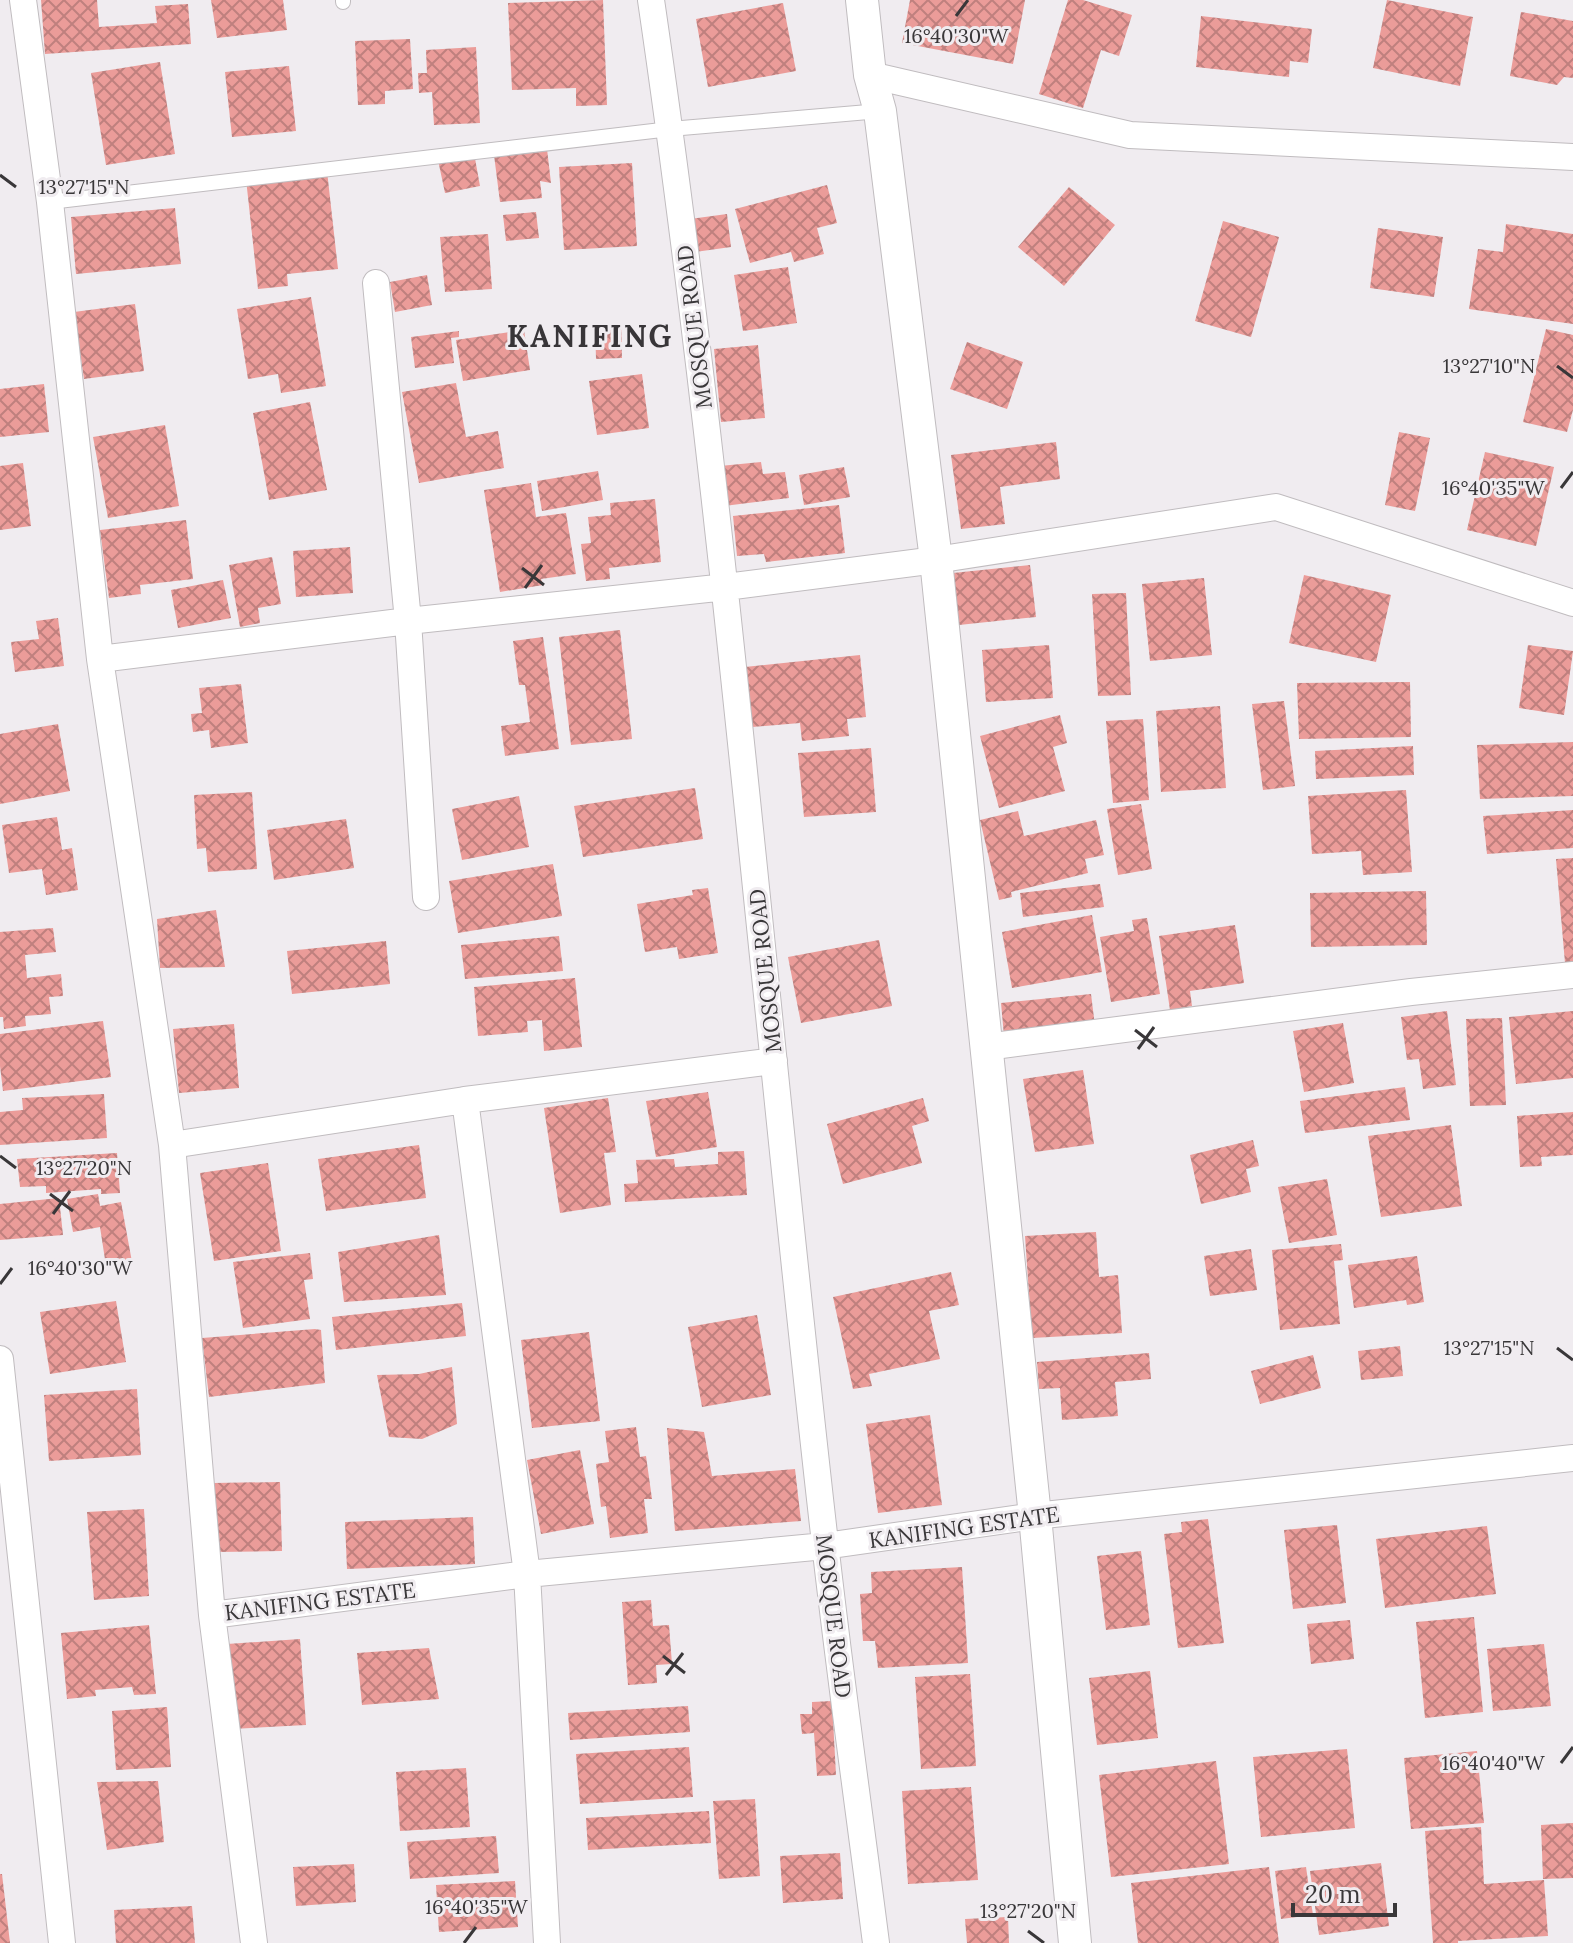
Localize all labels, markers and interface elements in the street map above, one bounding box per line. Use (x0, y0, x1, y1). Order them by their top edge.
text: 16°40'30"W (904, 23, 1009, 48)
text: 13°27'15"N (39, 174, 129, 199)
street label: MOSQUE ROAD (670, 244, 718, 410)
district label: KANIFING (507, 317, 673, 355)
text: 13°27'10"N (1443, 353, 1535, 378)
text: 16°40'35"W (1442, 475, 1545, 500)
street label: MOSQUE ROAD (742, 888, 788, 1054)
text: 13°27'20"N (36, 1155, 132, 1180)
text: 16°40'30"W (28, 1255, 133, 1280)
text: 13°27'15"N (1444, 1335, 1534, 1360)
street label: KANIFING ESTATE (867, 1500, 1061, 1554)
street label: MOSQUE ROAD (810, 1533, 858, 1699)
street label: KANIFING ESTATE (223, 1575, 417, 1627)
text: 16°40'40"W (1442, 1750, 1546, 1775)
scale bar (1293, 1867, 1395, 1917)
text: 20 m (1305, 1879, 1361, 1910)
text: 16°40'35"W (425, 1894, 528, 1919)
text: 13°27'20"N (980, 1898, 1076, 1923)

